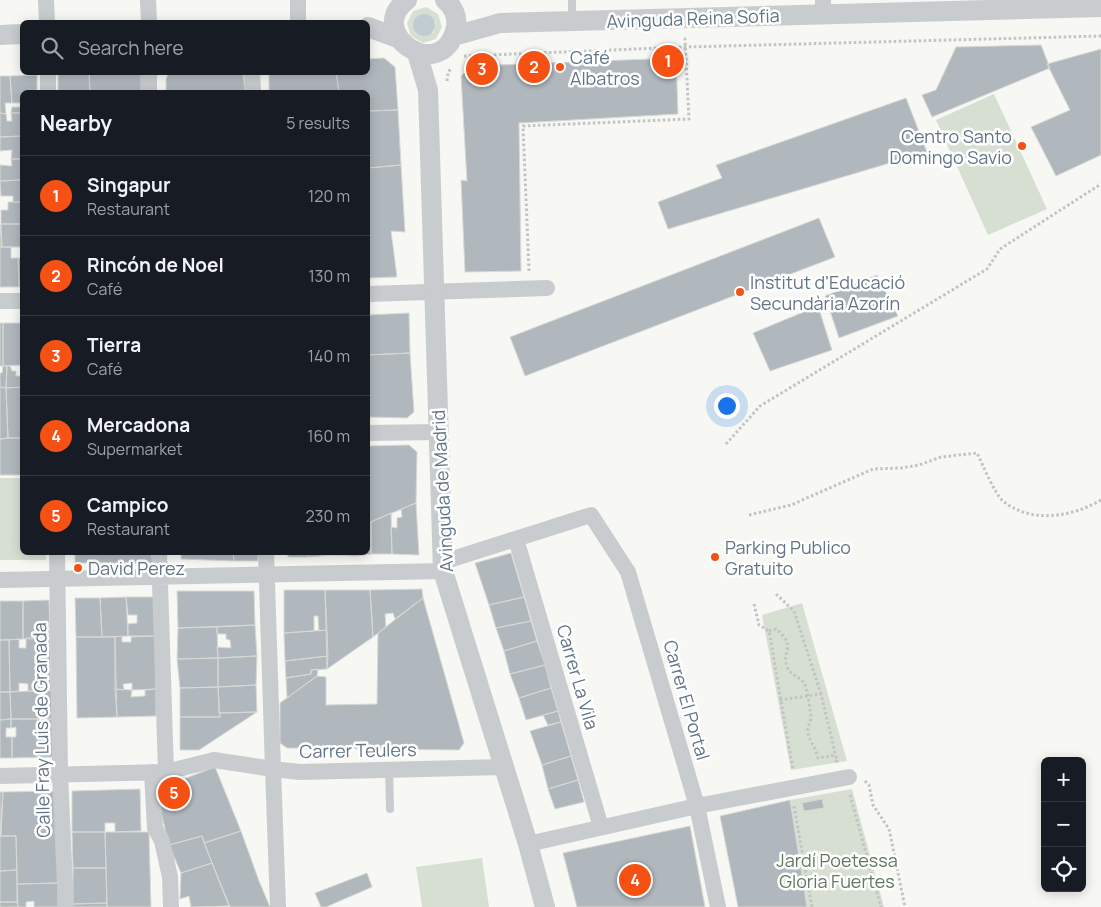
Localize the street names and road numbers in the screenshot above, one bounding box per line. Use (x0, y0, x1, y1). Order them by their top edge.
street label: Avinguda Reina Sofia (606, 3, 780, 33)
street label: Avinguda de Madrid (426, 409, 458, 573)
street label: Calle Fray Luis de Granada (27, 622, 55, 838)
street label: Carrer La Vila (552, 622, 604, 732)
street label: Carrer El Portal (658, 637, 716, 763)
street label: Carrer Teulers (299, 737, 417, 763)

